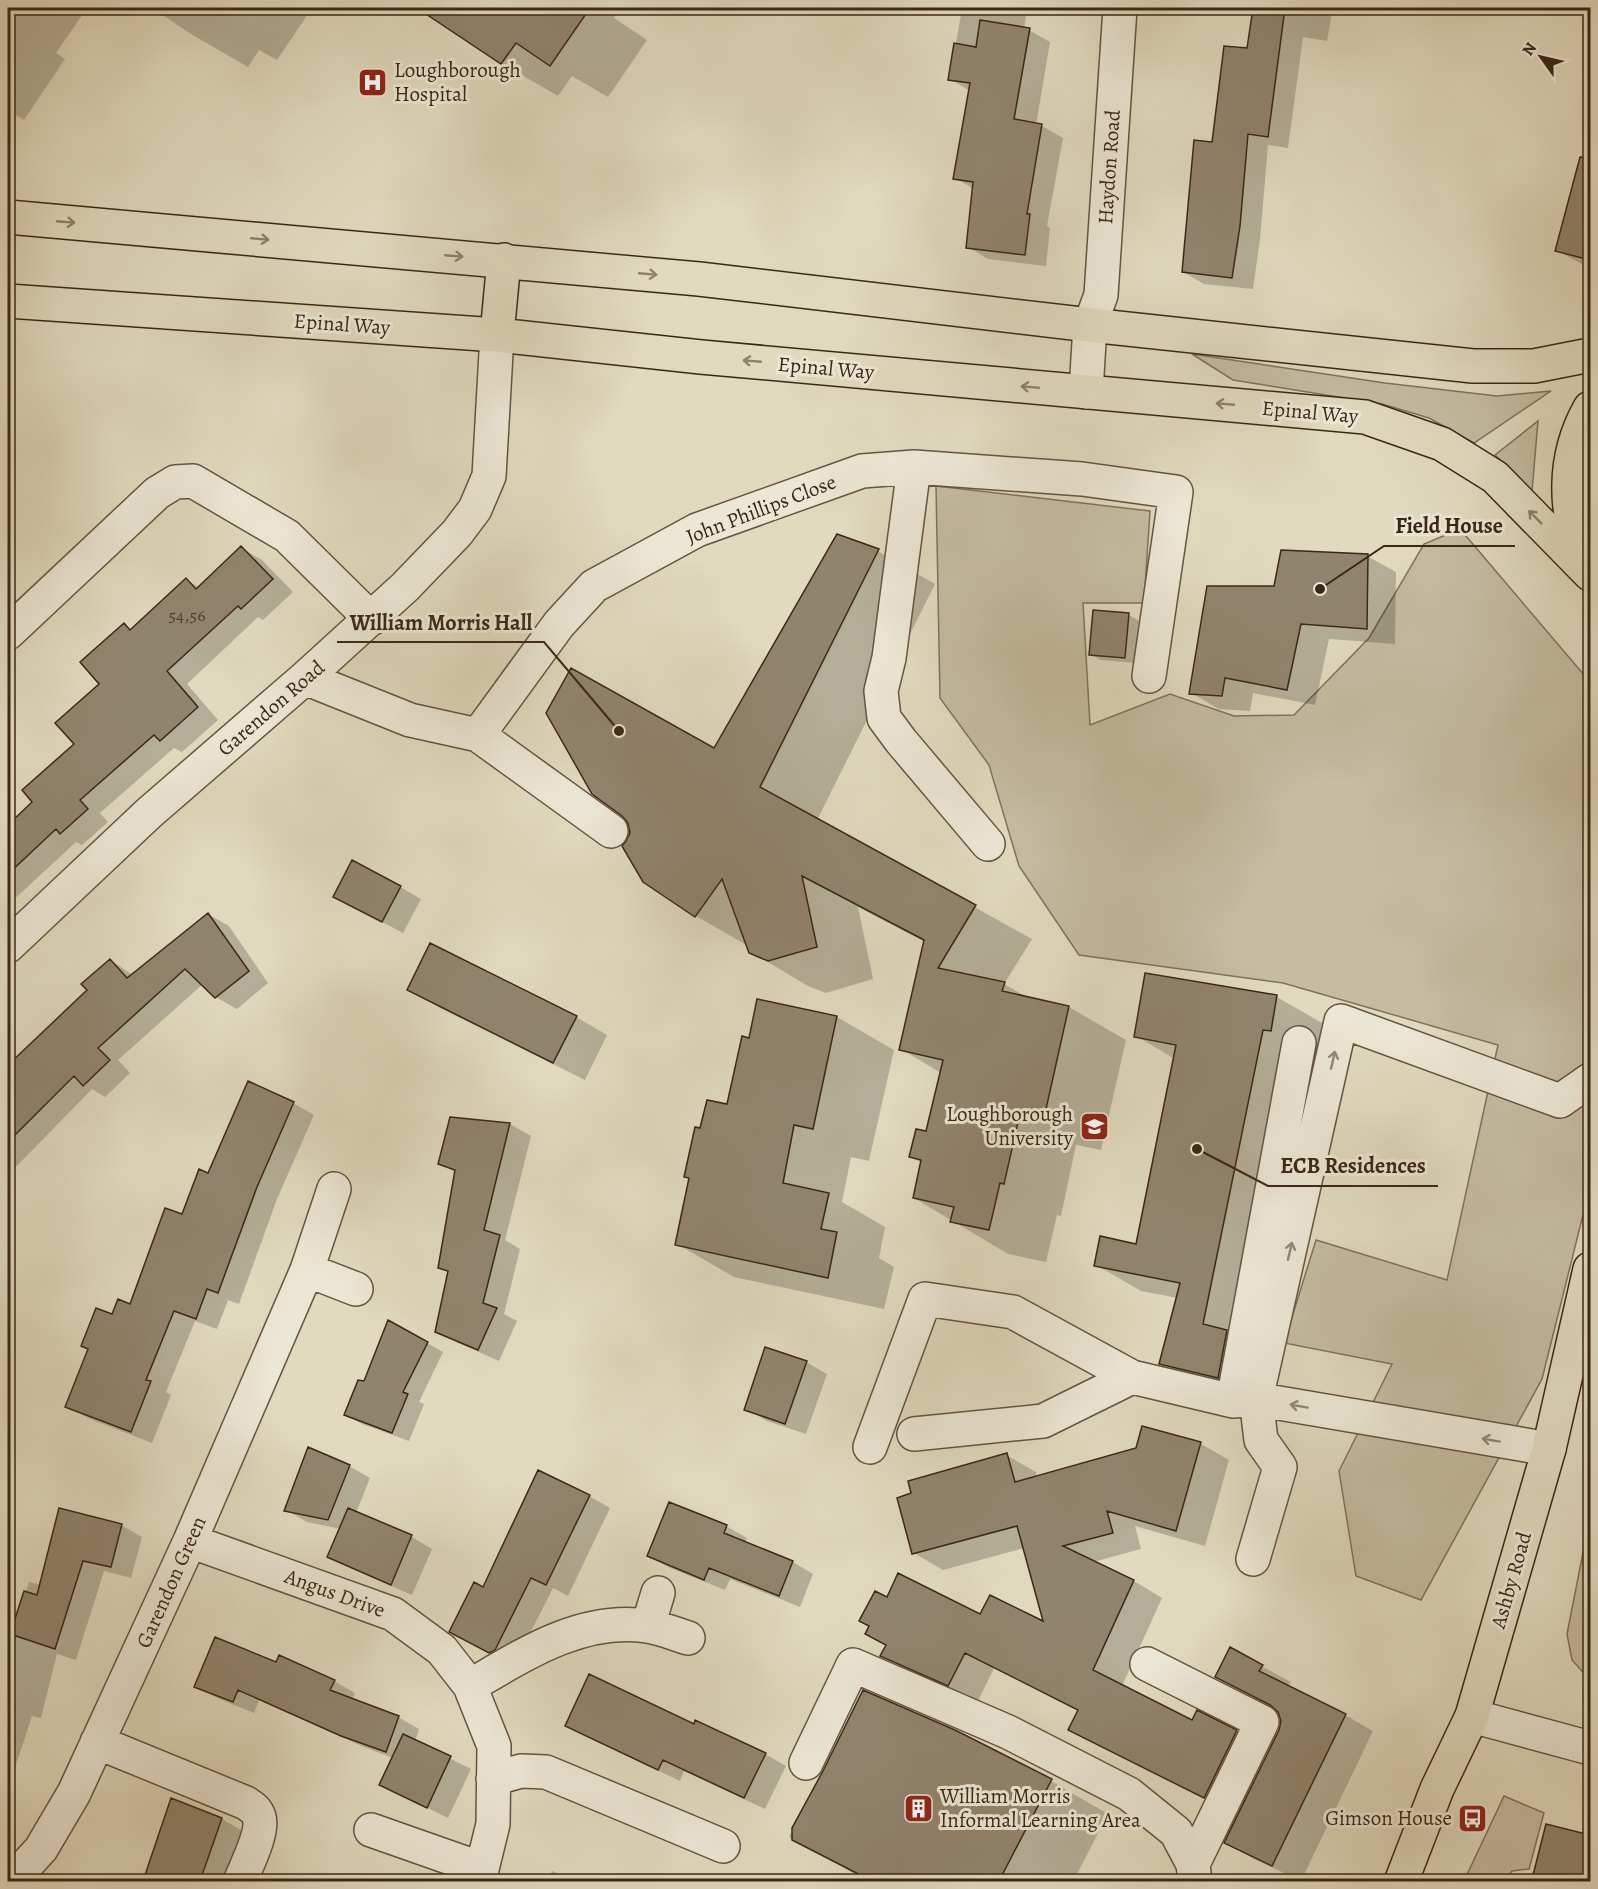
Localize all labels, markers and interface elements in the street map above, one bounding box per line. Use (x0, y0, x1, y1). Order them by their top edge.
north arrow (1511, 27, 1571, 87)
text: N (1517, 38, 1542, 60)
place label: Loughborough Hospital (394, 56, 521, 108)
hospital icon: Loughborough Hospital (357, 66, 389, 98)
street label: Haydon Road (1091, 108, 1127, 225)
one-way arrow (55, 217, 75, 228)
one-way arrow (250, 234, 270, 245)
one-way arrow (444, 251, 464, 262)
one-way arrow (638, 269, 658, 280)
street label: Epinal Way (293, 307, 392, 341)
street label: Epinal Way (777, 350, 876, 386)
one-way arrow (743, 355, 763, 366)
one-way arrow (1021, 381, 1041, 392)
street label: Epinal Way (1261, 394, 1360, 430)
one-way arrow (1215, 398, 1235, 409)
street label: John Phillips Close (682, 468, 840, 550)
callout: Field House (1384, 506, 1515, 546)
one-way arrow (1528, 510, 1543, 525)
text: Field House (1395, 511, 1503, 541)
callout: William Morris Hall (337, 602, 544, 642)
house number: 54,56 (168, 603, 206, 627)
text: William Morris Hall (349, 608, 532, 638)
street label: Garendon Road (211, 653, 331, 762)
one-way arrow (1327, 1051, 1339, 1070)
place label: Loughborough University (946, 1100, 1074, 1152)
school or university icon: Loughborough University (1078, 1110, 1110, 1142)
callout: ECB Residences (1268, 1146, 1438, 1186)
text: ECB Residences (1280, 1151, 1426, 1181)
one-way arrow (1285, 1241, 1296, 1261)
one-way arrow (1289, 1400, 1309, 1411)
one-way arrow (1482, 1434, 1501, 1445)
street label: Garendon Green (129, 1512, 213, 1652)
street label: Ashby Road (1484, 1528, 1538, 1633)
street label: Angus Drive (280, 1562, 389, 1624)
place label: William Morris Informal Learning Area (939, 1782, 1141, 1834)
building icon: William Morris Informal Learning Area (903, 1792, 935, 1824)
bus stop icon: Gimson House (1457, 1802, 1489, 1834)
place label: Gimson House (1325, 1804, 1452, 1832)

